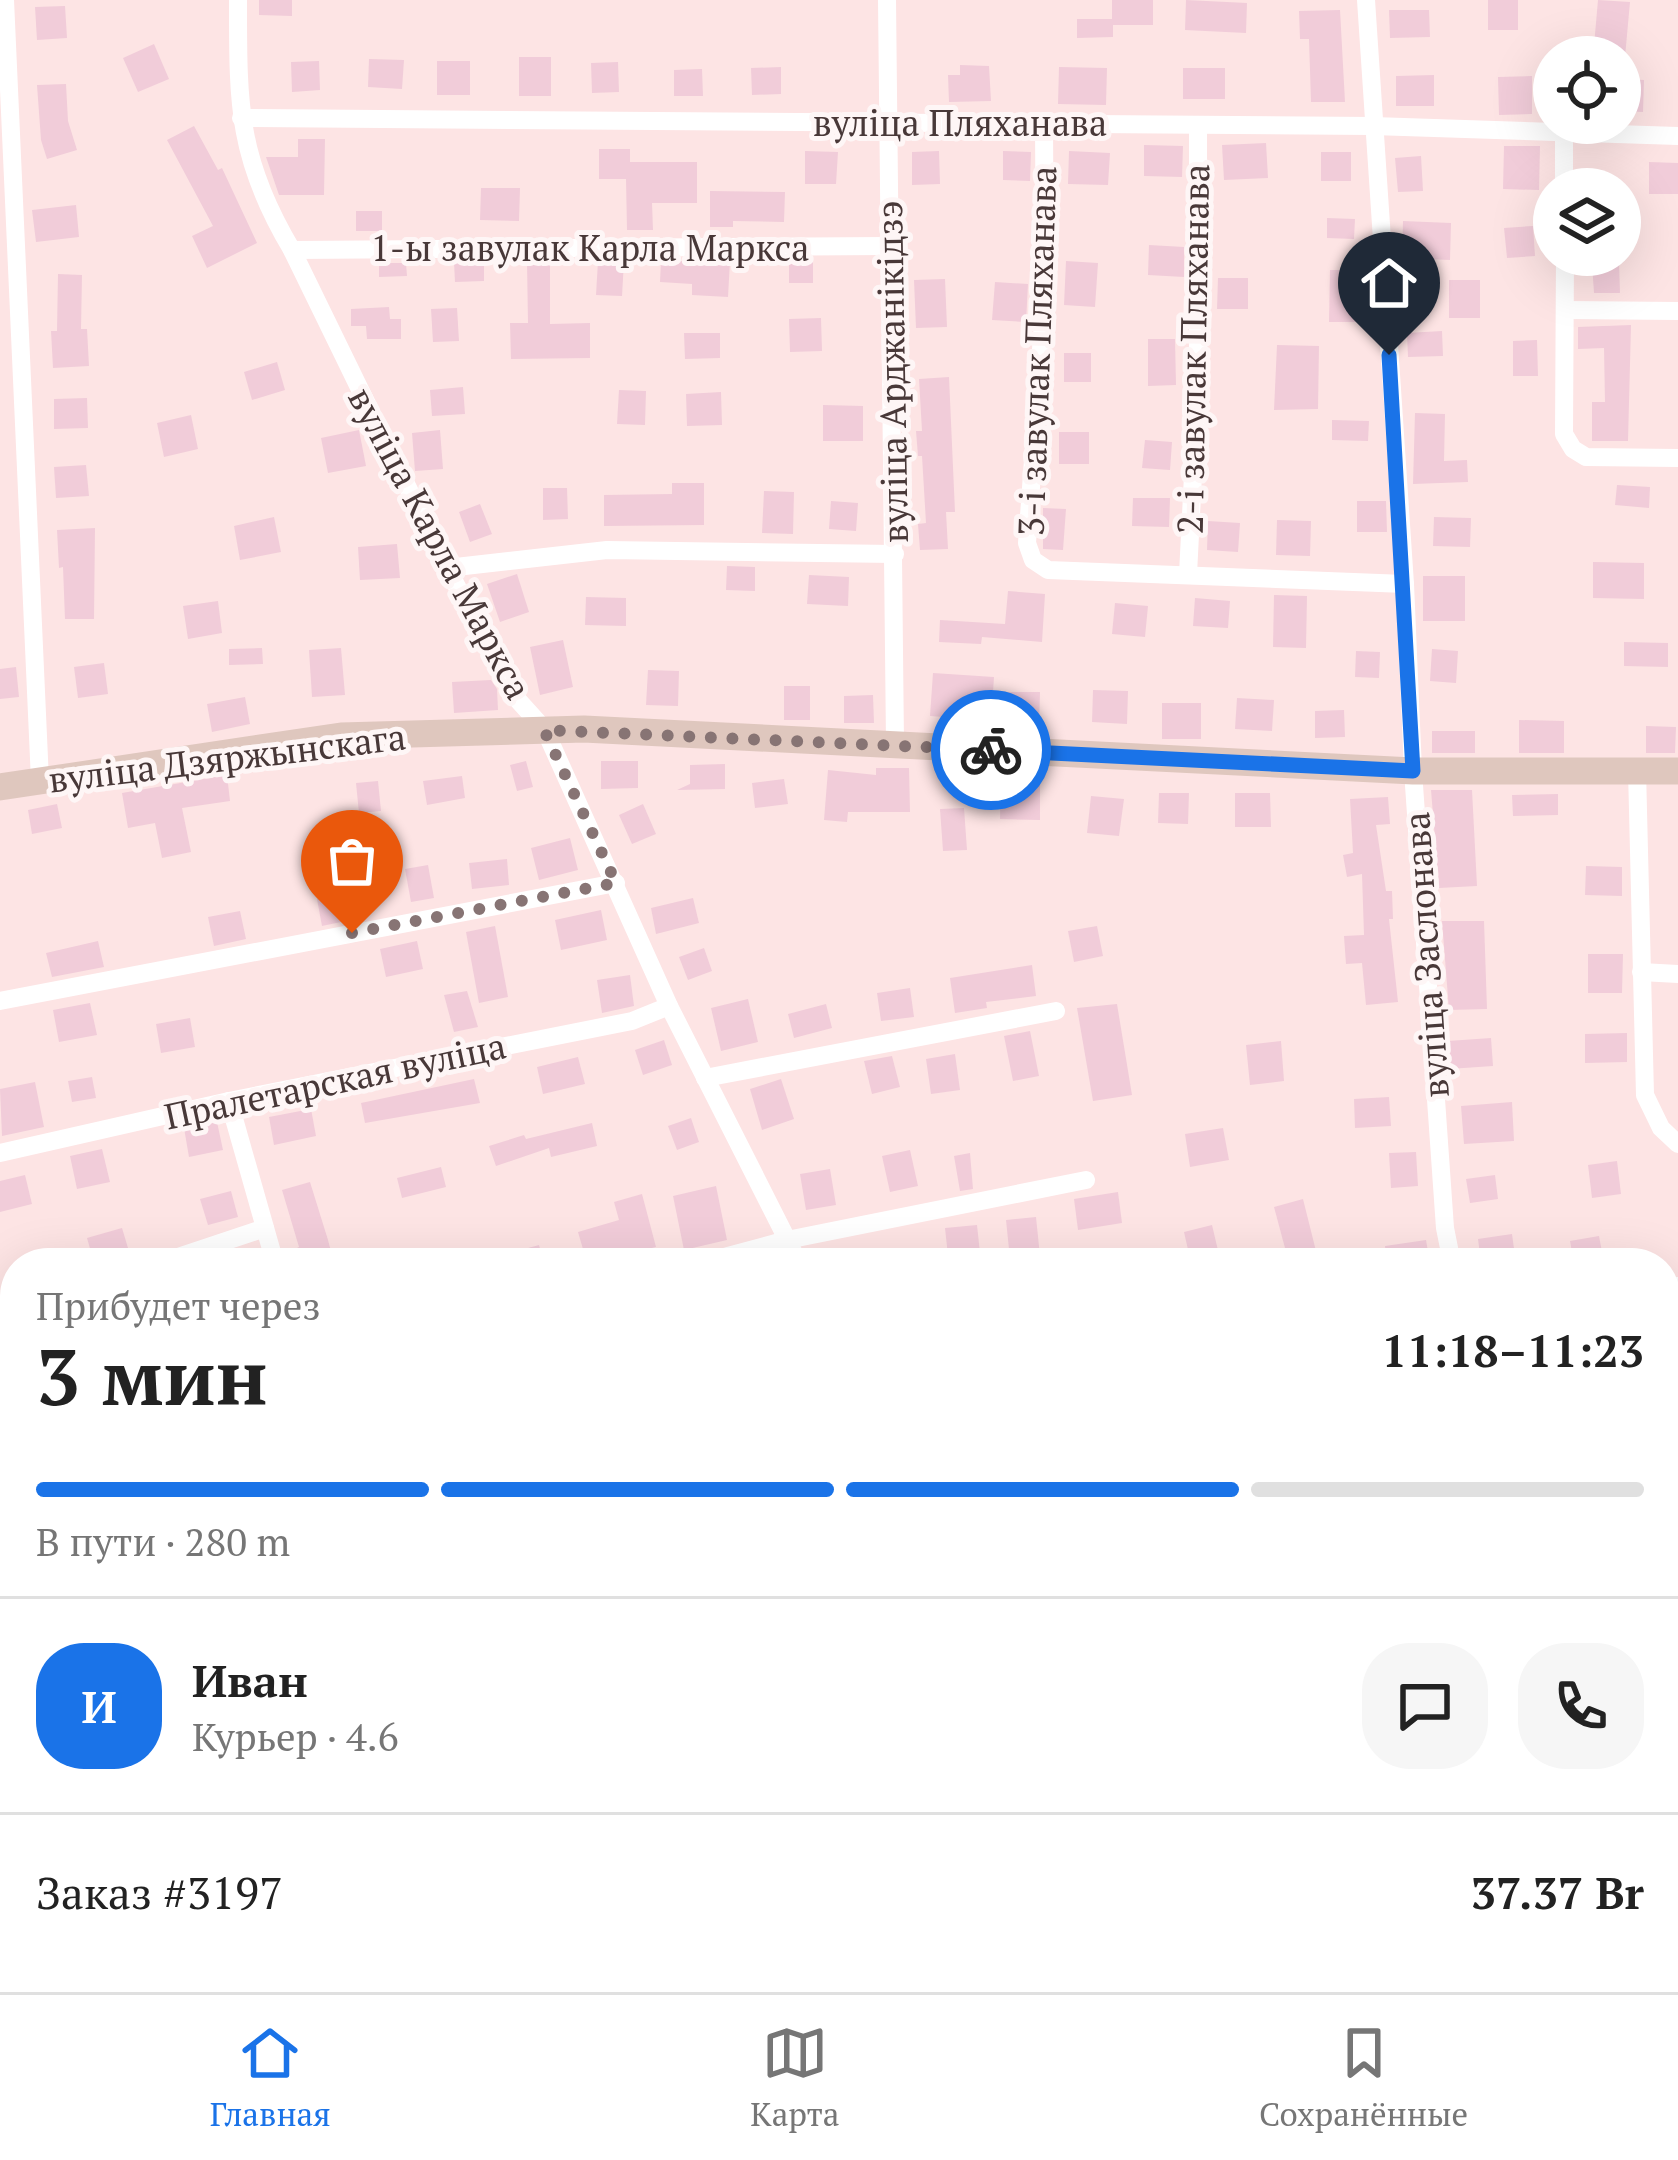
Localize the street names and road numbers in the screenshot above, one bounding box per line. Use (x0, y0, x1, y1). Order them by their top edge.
street label: вуліца Пляханава (813, 99, 1107, 146)
street label: 2-і завулак Пляханава (1166, 163, 1219, 535)
street label: 3-і завулак Пляханава (1007, 165, 1066, 537)
street label: вуліца Арджанікідзэ (865, 200, 918, 544)
street label: 1-ы завулак Карла Маркса (371, 224, 809, 271)
street label: вуліца Карла Маркса (338, 379, 543, 707)
street label: вуліца Дзяржынскага (46, 712, 408, 803)
street label: вуліца Заслонава (1392, 810, 1459, 1100)
street label: Пралетарская вуліца (160, 1021, 510, 1140)

